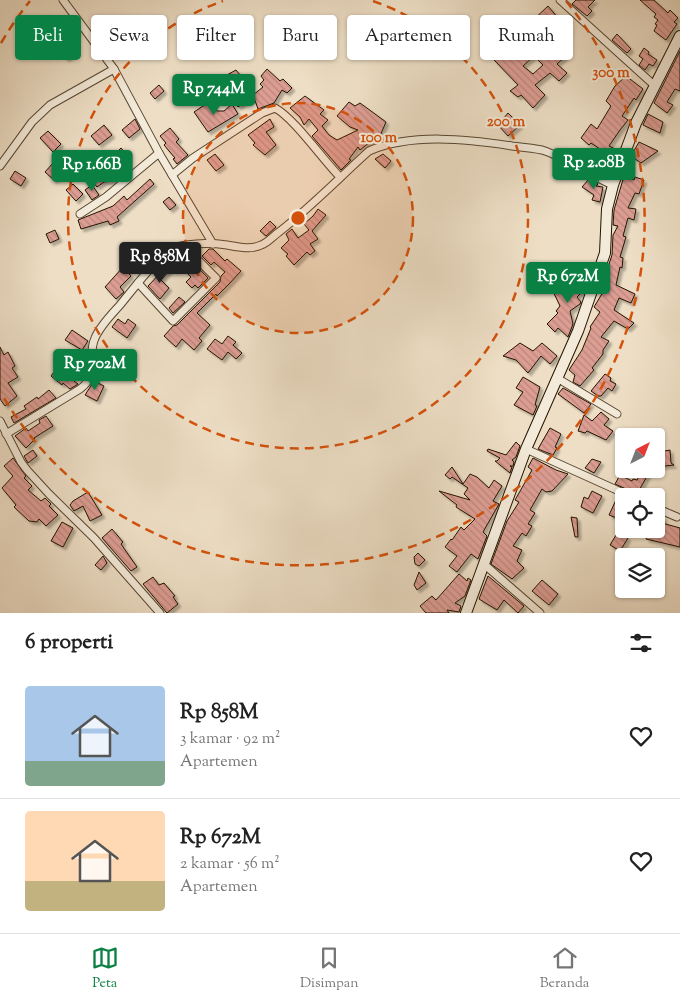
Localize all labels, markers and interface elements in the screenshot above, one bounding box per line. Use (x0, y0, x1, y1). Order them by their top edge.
chip: Beli (15, 15, 81, 60)
chip: Sewa (91, 15, 167, 60)
chip: Filter (177, 15, 254, 60)
chip: Baru (264, 15, 337, 60)
chip: Apartemen (347, 15, 470, 60)
chip: Rumah (480, 15, 573, 60)
text: 300 m (592, 63, 630, 84)
pin: Rp 744M (168, 74, 260, 116)
text: Rp 744M (183, 78, 245, 101)
text: 200 m (487, 112, 526, 133)
text: 100 m (361, 128, 398, 149)
pin: Rp 2.08B (542, 148, 646, 190)
pin: Rp 1.66B (40, 150, 144, 192)
text: Rp 2.08B (563, 152, 625, 175)
text: Rp 1.66B (63, 154, 121, 177)
centre of rings (289, 209, 307, 227)
pin: Rp 858M (114, 242, 206, 284)
text: Rp 858M (130, 246, 190, 269)
pin: Rp 672M (522, 262, 614, 304)
text: Rp 672M (537, 266, 599, 289)
pin: Rp 702M (49, 348, 141, 391)
text: Rp 702M (64, 353, 126, 376)
north arrow (615, 428, 665, 478)
map controls (615, 428, 665, 598)
button: locate (615, 488, 665, 538)
button: layers (615, 548, 665, 598)
text: 6 properti (25, 628, 113, 658)
icon: filters (627, 629, 655, 657)
text: Rp 858M (180, 698, 258, 728)
icon: home (65, 706, 125, 766)
icon: heart (627, 722, 655, 750)
text: 3 kamar · 92 m² (180, 728, 281, 751)
text: Apartemen (180, 751, 258, 774)
text: Rp 672M (180, 823, 261, 853)
icon: home (65, 831, 125, 891)
icon: heart (627, 847, 655, 875)
text: 2 kamar · 56 m² (180, 853, 280, 876)
text: Apartemen (180, 876, 258, 899)
tab: Peta (91, 944, 119, 994)
tab: Disimpan (300, 944, 358, 994)
tab: Beranda (540, 944, 589, 994)

